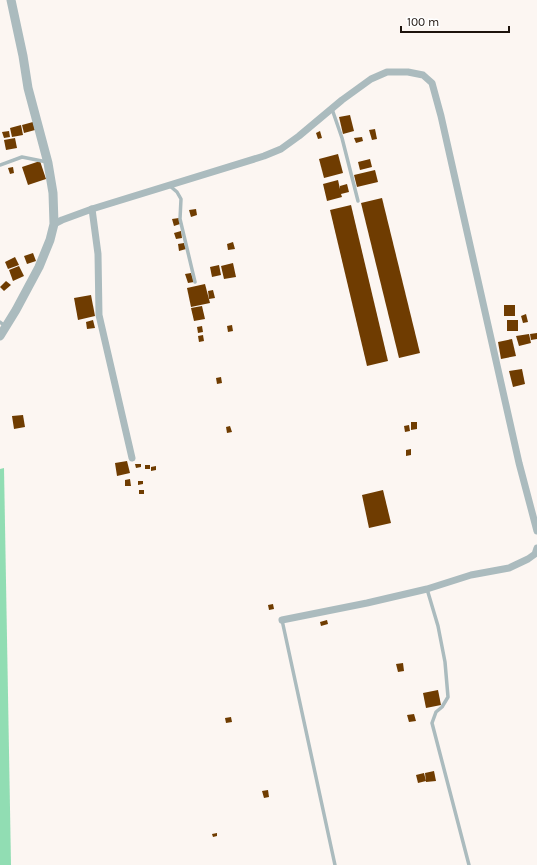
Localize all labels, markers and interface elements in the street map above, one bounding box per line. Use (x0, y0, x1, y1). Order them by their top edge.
scale bar (401, 8, 509, 34)
text: 100 m (407, 15, 439, 29)

